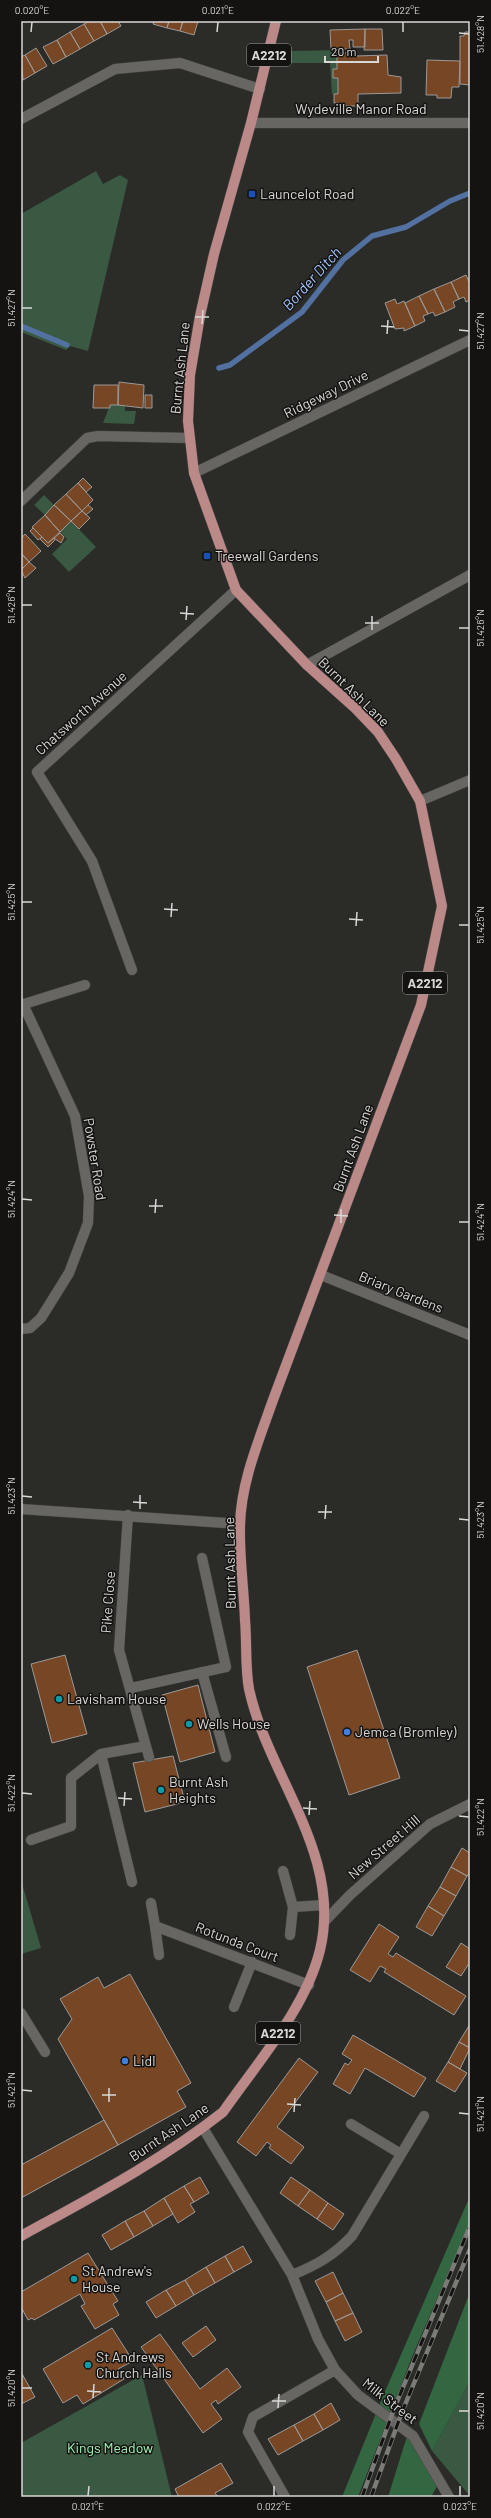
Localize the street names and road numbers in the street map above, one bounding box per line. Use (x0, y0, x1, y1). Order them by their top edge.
road number: A2212 (247, 44, 291, 66)
street label: Wydeville Manor Road (295, 100, 427, 117)
street label: Burnt Ash Lane (166, 321, 193, 415)
street label: Ridgeway Drive (281, 366, 371, 421)
street label: Burnt Ash Lane (315, 653, 393, 730)
street label: Chatsworth Avenue (31, 667, 130, 758)
road number: A2212 (403, 972, 447, 994)
street label: Burnt Ash Lane (329, 1102, 376, 1194)
street label: Powster Road (81, 1117, 110, 1201)
street label: Briary Gardens (357, 1267, 446, 1316)
street label: Burnt Ash Lane (220, 1517, 239, 1609)
street label: Pike Close (97, 1570, 118, 1634)
street label: New Street Hill (344, 1811, 423, 1883)
street label: Rotunda Court (193, 1918, 281, 1965)
road number: A2212 (256, 2022, 300, 2044)
street label: Burnt Ash Lane (126, 2099, 212, 2164)
street label: Milk Street (360, 2374, 421, 2427)

